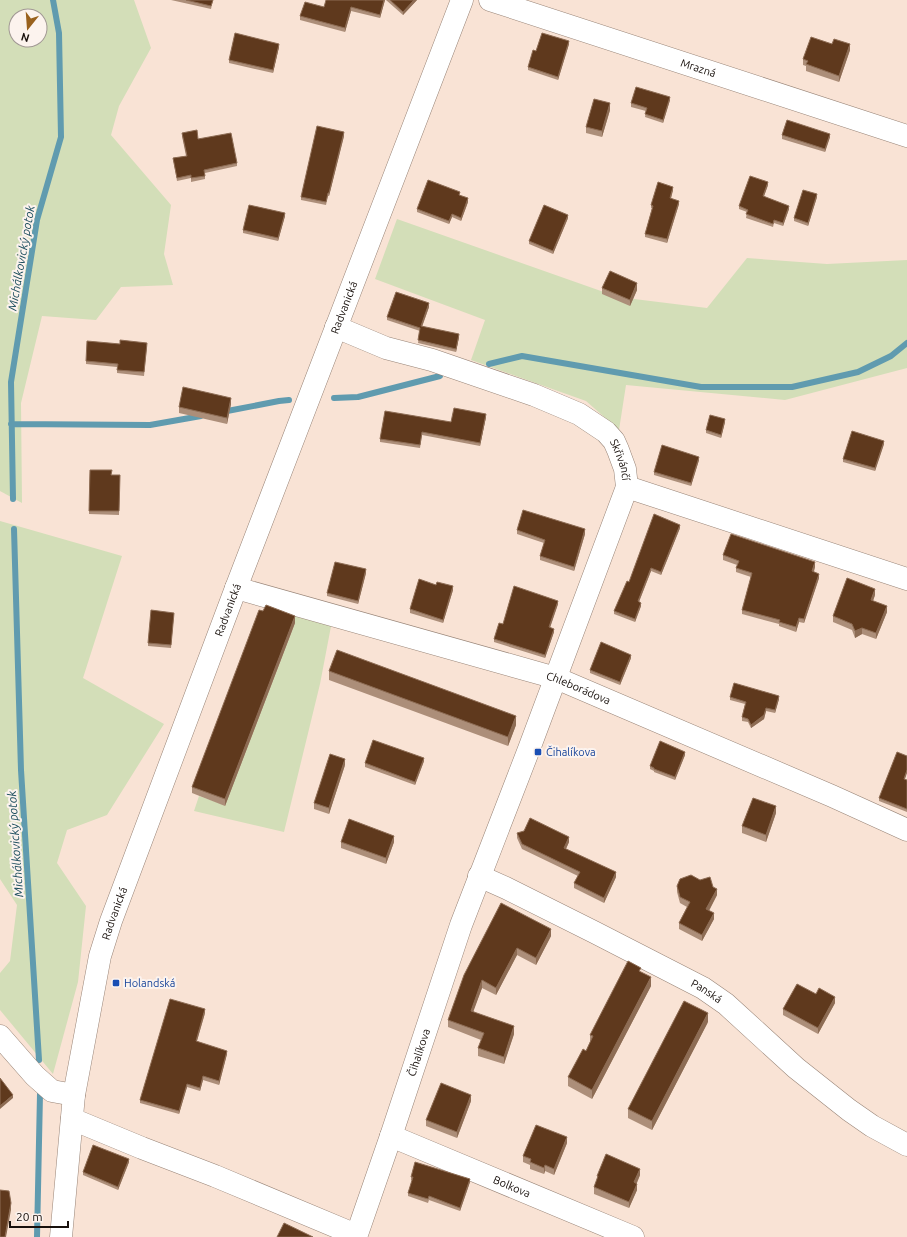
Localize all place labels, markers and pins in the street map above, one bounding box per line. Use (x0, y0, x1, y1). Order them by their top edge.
place label: Čihalíkova (546, 745, 596, 758)
marker: Čihalíkova (533, 747, 543, 757)
place label: Holandská (124, 977, 175, 989)
marker: Holandská (111, 978, 121, 988)

